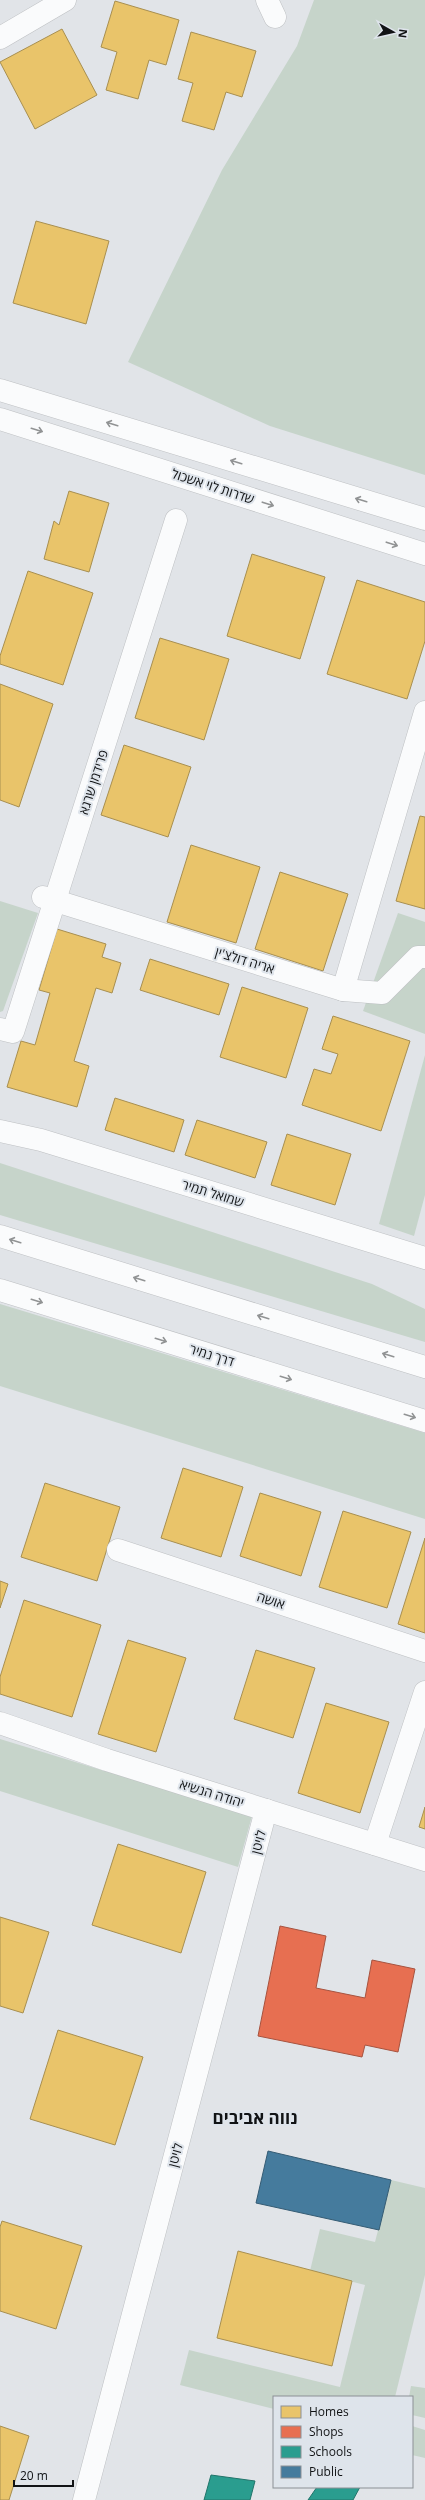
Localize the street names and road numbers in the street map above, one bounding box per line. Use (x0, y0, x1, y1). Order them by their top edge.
street label: שדרות לוי אשכול (169, 464, 257, 508)
street label: פרידמן שרגא (74, 747, 112, 817)
street label: אריה דולצ'ין (213, 942, 277, 978)
street label: שמואל תמיר (180, 1175, 246, 1211)
street label: דרך נמיר (187, 1340, 237, 1370)
street label: אושה (255, 1587, 287, 1613)
street label: יהודה הנשיא (178, 1775, 246, 1811)
street label: לויטן (246, 1828, 270, 1856)
street label: לויטן (163, 2141, 187, 2169)

